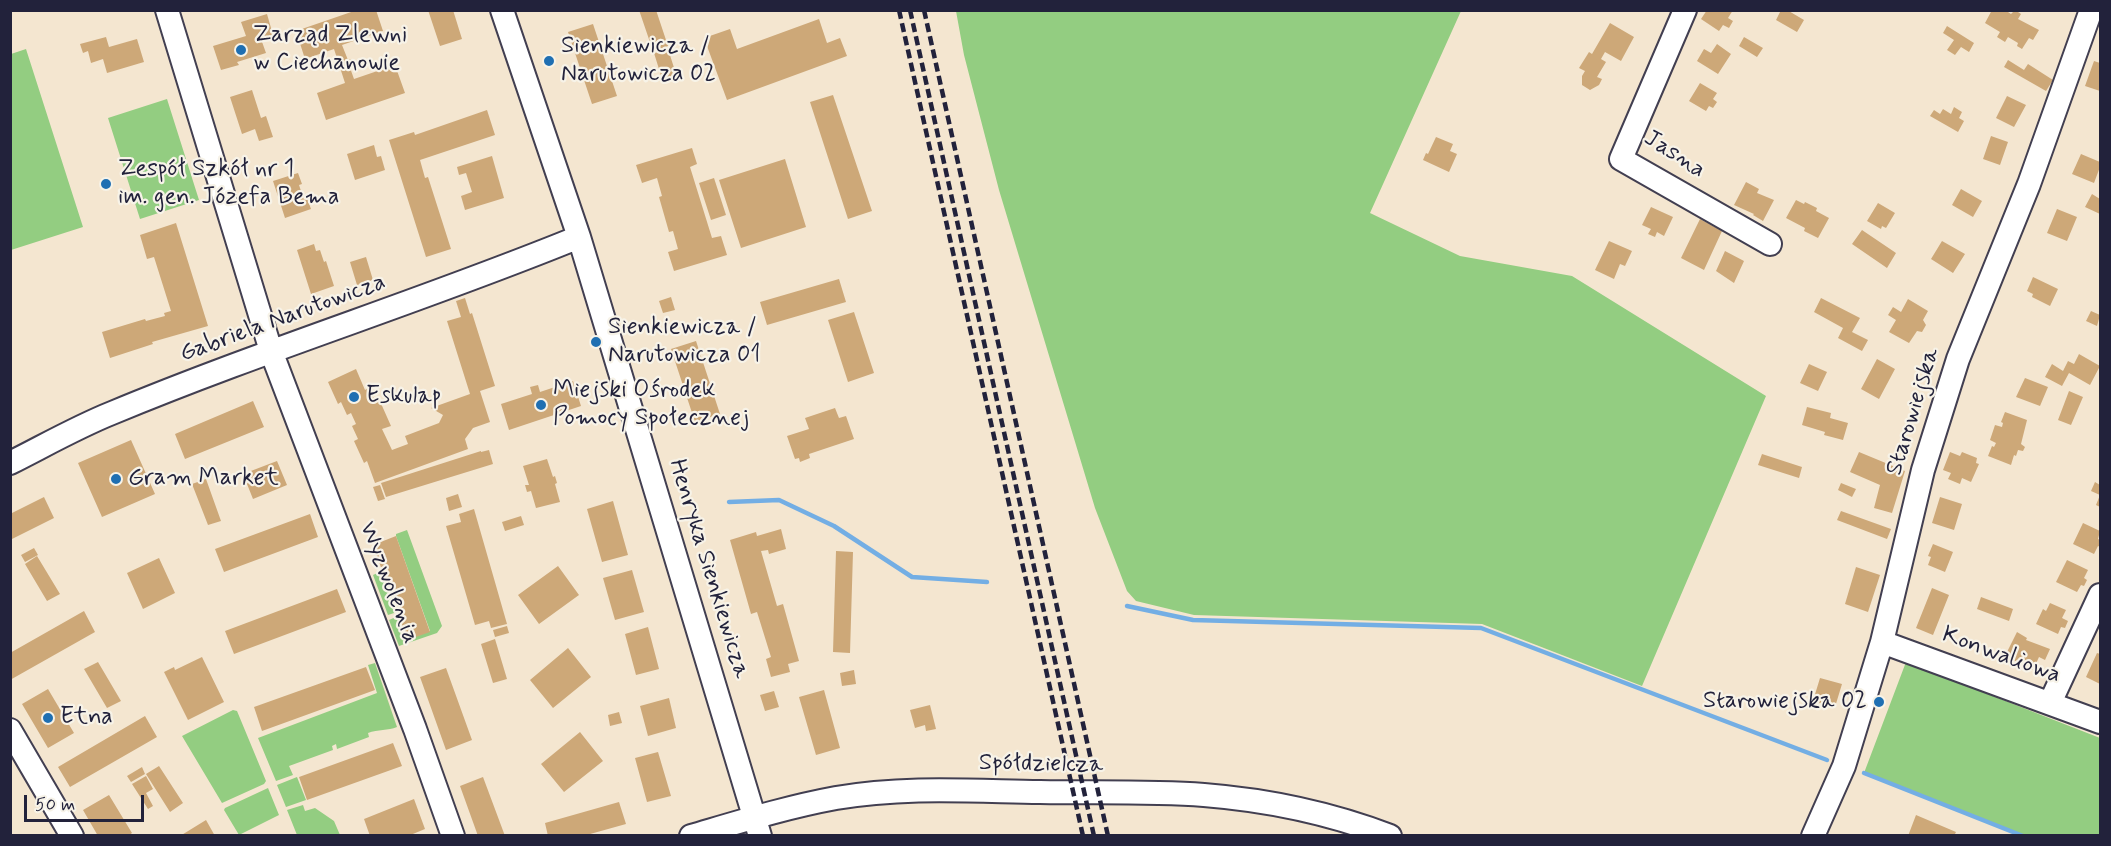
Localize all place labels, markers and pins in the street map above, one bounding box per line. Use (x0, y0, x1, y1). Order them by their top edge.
place label: Zarząd Zlewni w Ciechanowie (253, 22, 407, 78)
place label: Sienkiewicza / Narutowicza 02 (561, 33, 716, 89)
marker: Zarząd Zlewni w Ciechanowie (234, 43, 248, 57)
marker: Sienkiewicza / Narutowicza 02 (542, 54, 556, 68)
place label: Zespół Szkół nr 1 im. gen. Józefa Bema (118, 156, 339, 212)
marker: Zespół Szkół nr 1 im. gen. Józefa Bema (99, 177, 113, 191)
place label: Sienkiewicza / Narutowicza 01 (608, 314, 761, 370)
marker: Sienkiewicza / Narutowicza 01 (589, 335, 603, 349)
place label: Miejski Ośrodek Pomocy Społecznej (553, 377, 749, 433)
place label: Eskulap (366, 383, 441, 411)
marker: Eskulap (347, 390, 361, 404)
marker: Miejski Ośrodek Pomocy Społecznej (534, 398, 548, 412)
place label: Gram Market (128, 465, 279, 493)
marker: Gram Market (109, 472, 123, 486)
place label: Starowiejska 02 (1703, 688, 1867, 716)
marker: Starowiejska 02 (1872, 695, 1886, 709)
place label: Etna (60, 704, 113, 732)
marker: Etna (41, 711, 55, 725)

